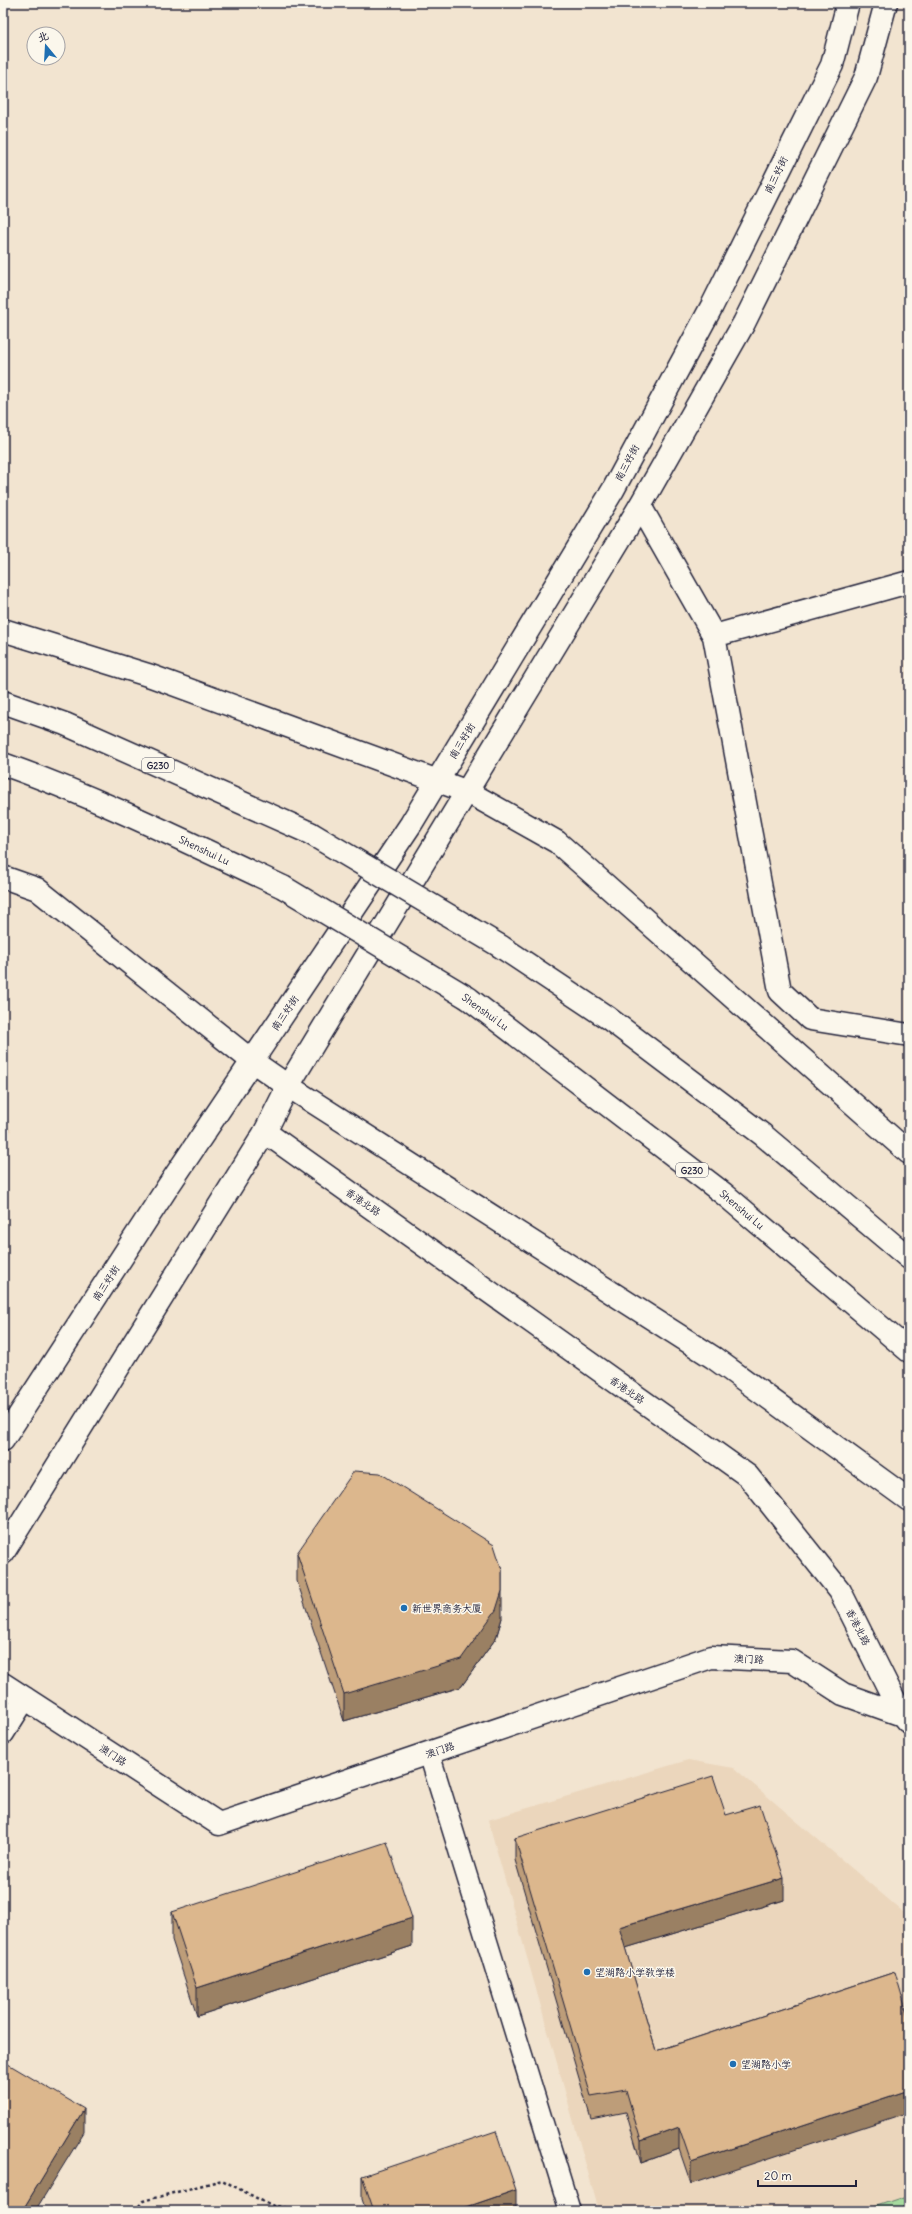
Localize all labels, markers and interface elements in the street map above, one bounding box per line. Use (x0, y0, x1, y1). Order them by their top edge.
north arrow (26, 26, 66, 66)
text: 北 (36, 28, 50, 45)
street label: 南三好街 (761, 154, 791, 196)
street label: 南三好街 (612, 442, 642, 484)
street label: 南三好街 (446, 721, 478, 761)
road number: G230 (142, 758, 174, 772)
street label: Shenshui Lu (177, 832, 232, 868)
street label: Shenshui Lu (459, 991, 511, 1033)
street label: 南三好街 (268, 993, 302, 1033)
road number: G230 (676, 1163, 708, 1177)
street label: 香港北路 (343, 1185, 383, 1219)
street label: Shenshui Lu (717, 1187, 767, 1232)
street label: 南三好街 (90, 1263, 122, 1303)
street label: 香港北路 (607, 1373, 647, 1407)
place label: 新世界商务大厦 (412, 1602, 482, 1615)
marker: 新世界商务大厦 (399, 1603, 409, 1613)
street label: 香港北路 (843, 1606, 873, 1648)
street label: 澳门路 (734, 1652, 764, 1666)
street label: 澳门路 (424, 1739, 456, 1761)
street label: 澳门路 (97, 1741, 129, 1769)
place label: 望湖路小学教学楼 (595, 1966, 675, 1979)
marker: 望湖路小学教学楼 (582, 1967, 592, 1977)
place label: 望湖路小学 (741, 2058, 791, 2071)
marker: 望湖路小学 (728, 2059, 738, 2069)
scale bar (758, 2162, 856, 2188)
text: 20 m (764, 2168, 792, 2183)

